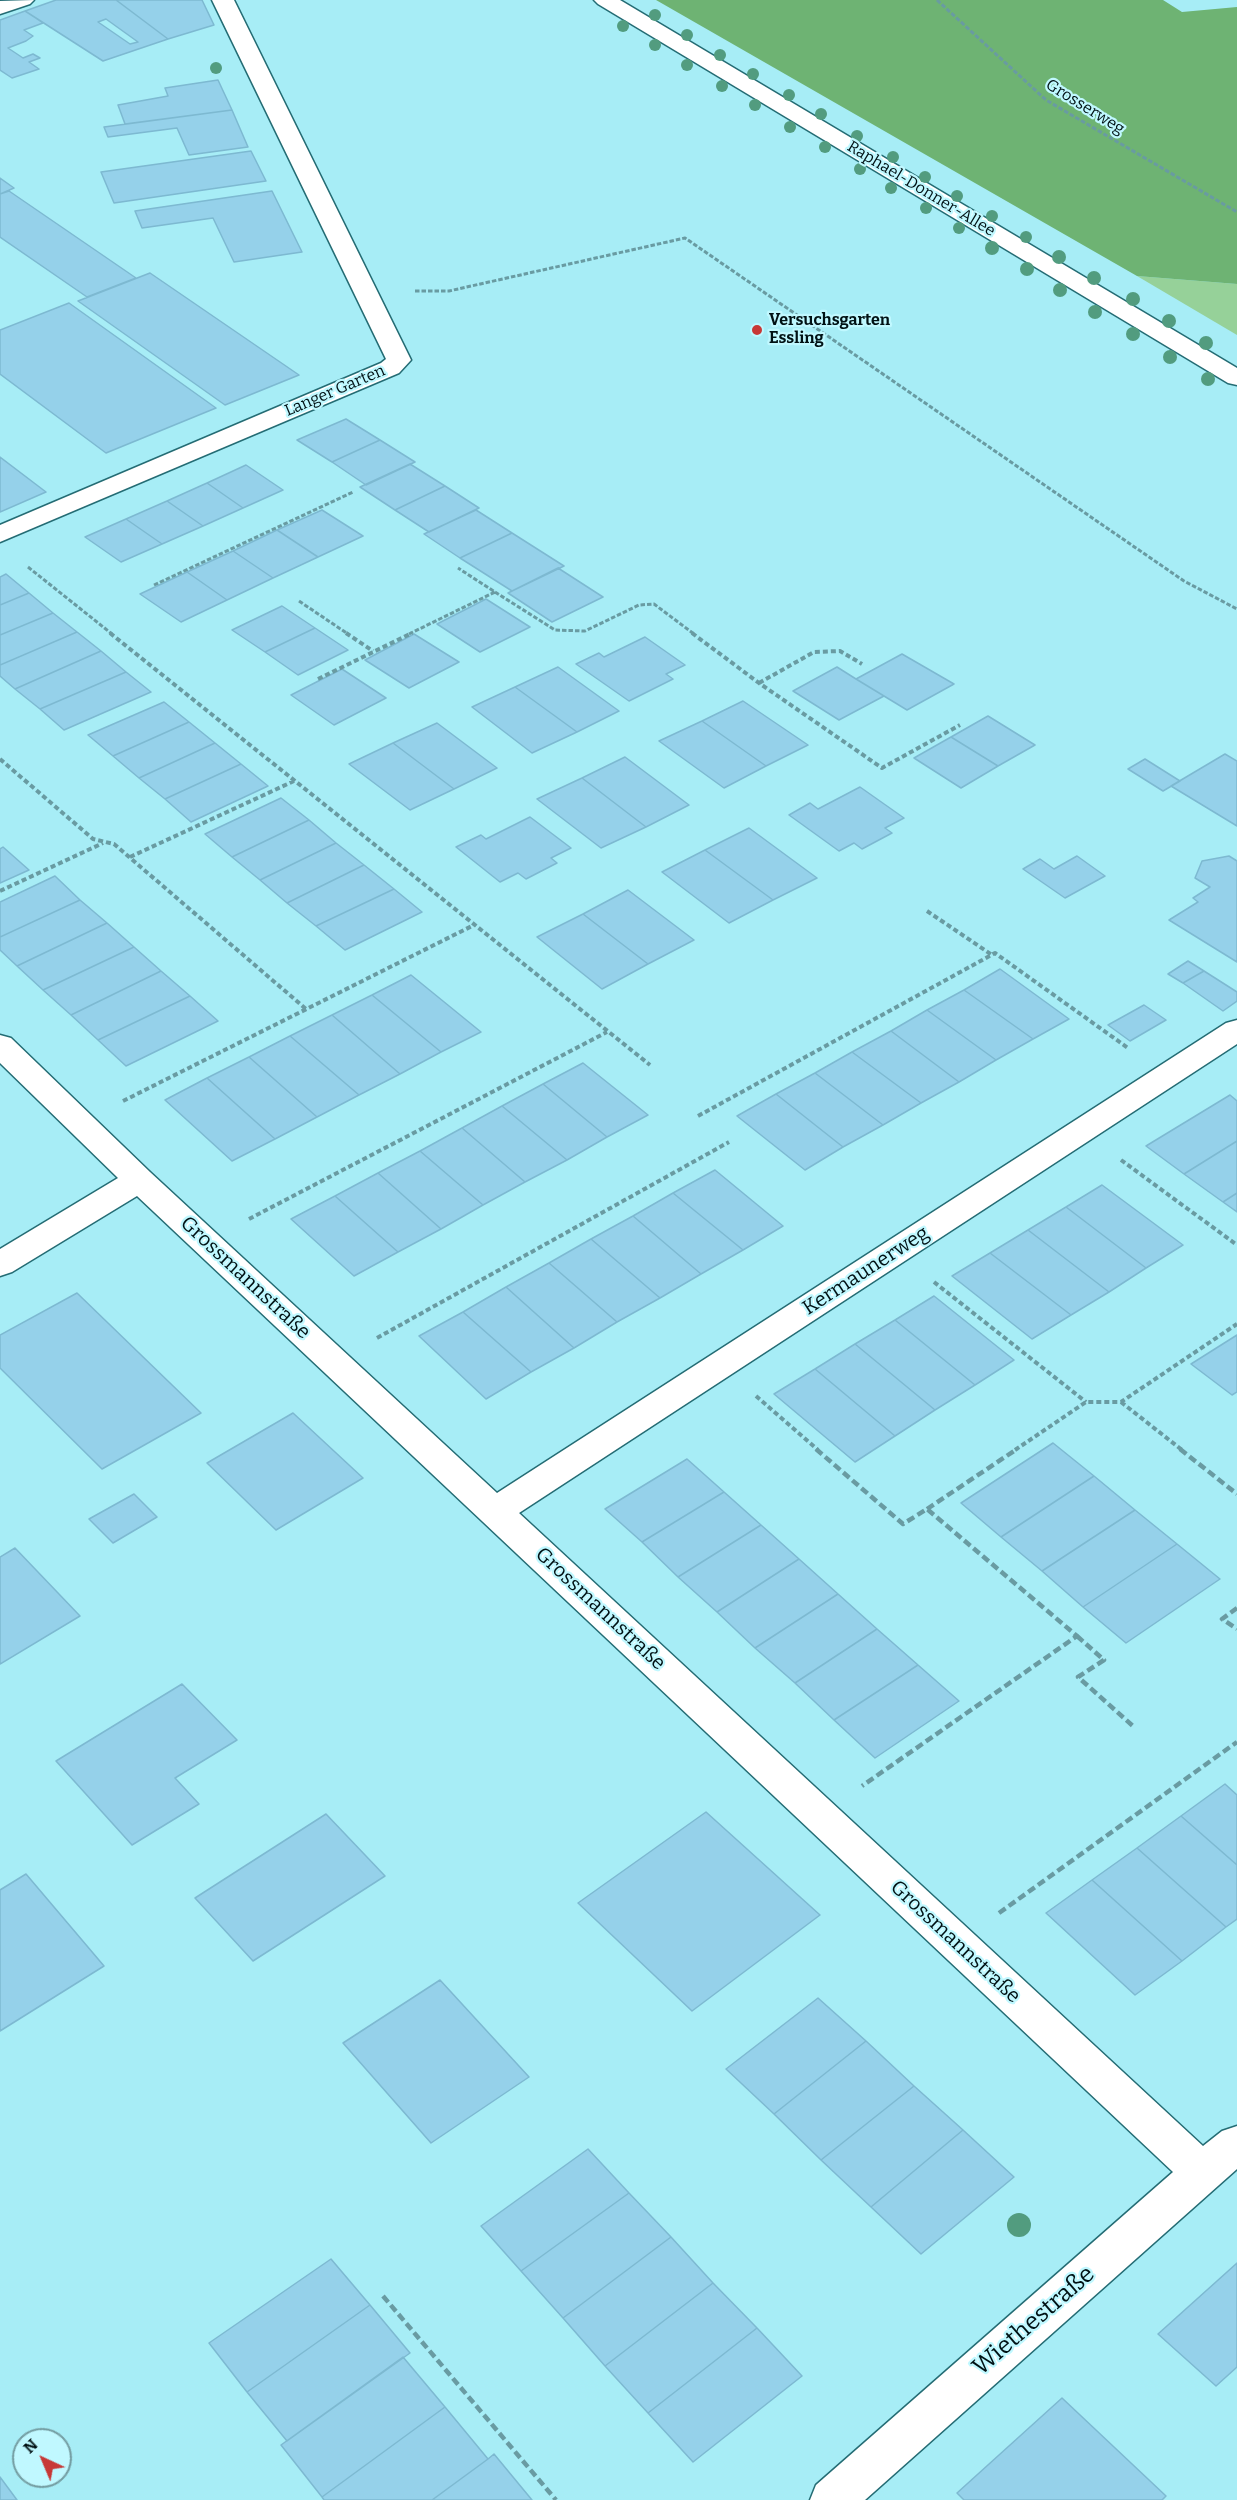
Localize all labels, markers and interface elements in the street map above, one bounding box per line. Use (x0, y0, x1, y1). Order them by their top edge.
street label: Grosserweg (1042, 75, 1128, 139)
street label: Raphael-Donner-Allee (843, 137, 999, 241)
place label: Versuchsgarten Essling (769, 311, 890, 349)
marker: Versuchsgarten Essling (750, 323, 764, 337)
street label: Langer Garten (282, 361, 388, 421)
street label: Grossmannstraße (175, 1212, 315, 1344)
street label: Kermaunerweg (798, 1221, 934, 1321)
street label: Grossmannstraße (530, 1543, 670, 1675)
street label: Grossmannstraße (885, 1876, 1025, 2008)
street label: Wiethestraße (967, 2260, 1101, 2382)
north arrow (12, 2428, 72, 2488)
text: N (19, 2435, 42, 2457)

